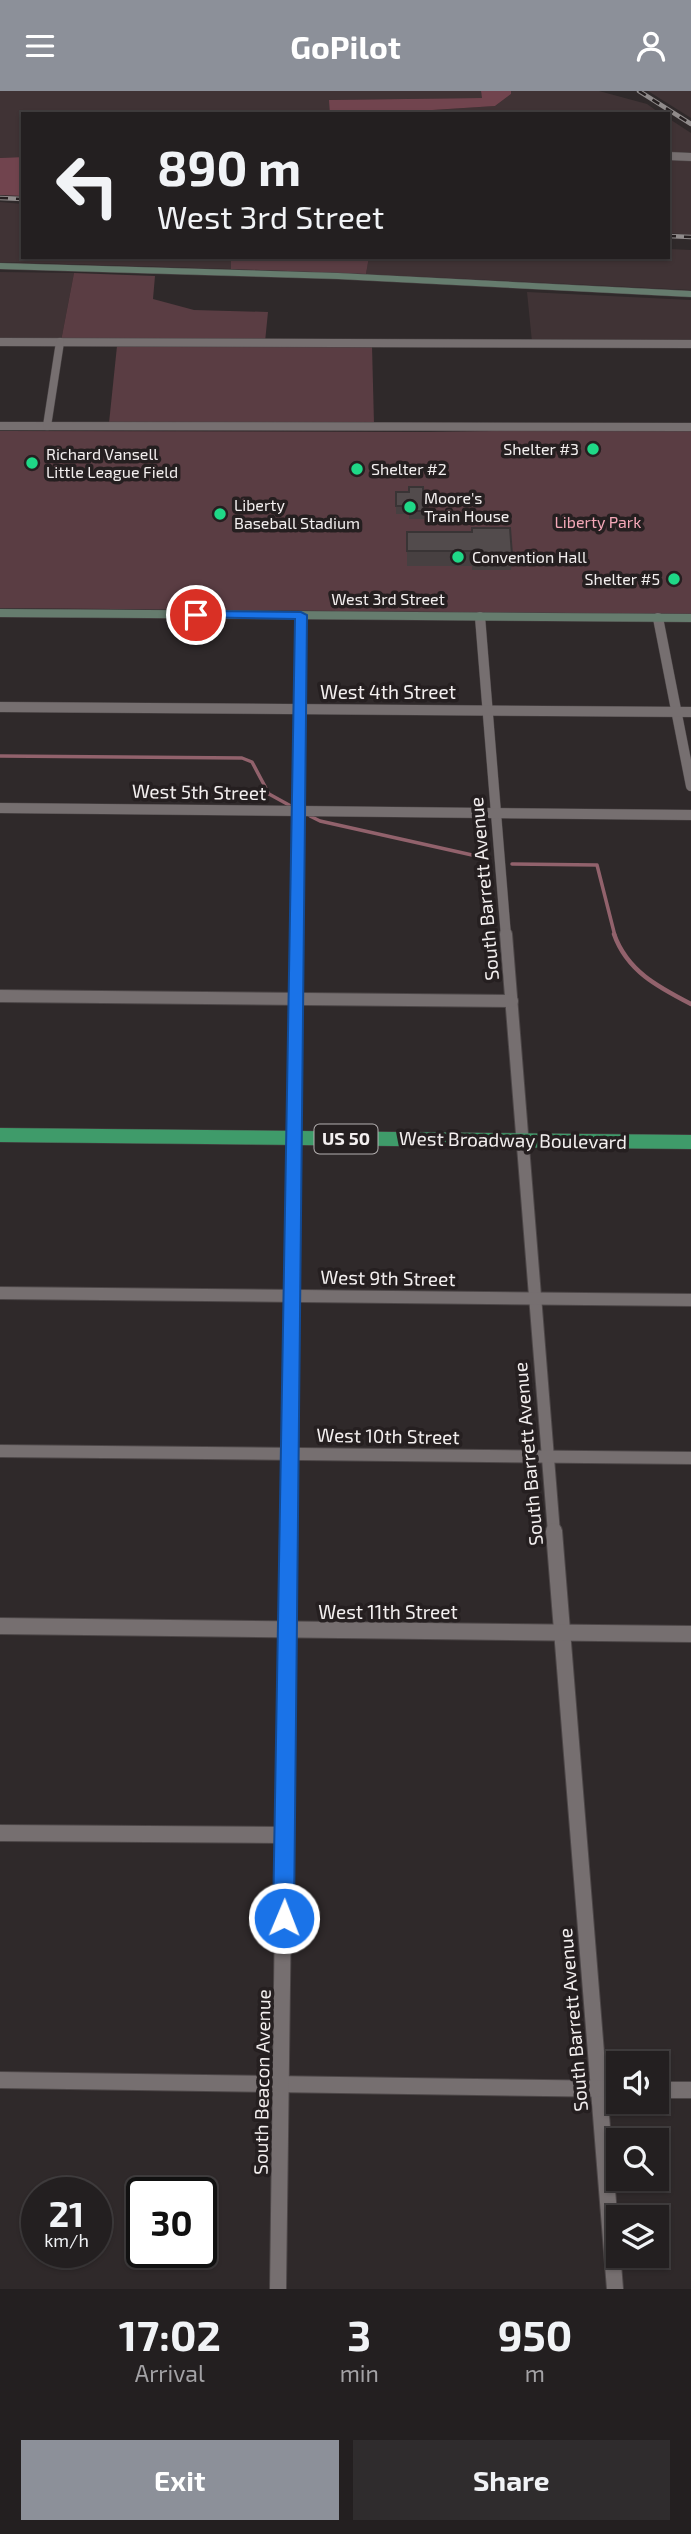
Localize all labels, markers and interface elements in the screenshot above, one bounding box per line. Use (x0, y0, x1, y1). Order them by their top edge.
icon: menu (21, 27, 59, 65)
text: GoPilot (290, 27, 401, 65)
icon: person (632, 27, 670, 65)
text: 890 m (157, 137, 301, 196)
icon: left (42, 140, 133, 231)
text: West 3rd Street (157, 197, 384, 235)
place label: Shelter #3 (503, 439, 579, 458)
marker: Shelter #3 (585, 441, 601, 457)
place label: Richard Vansell Little League Field (46, 444, 178, 481)
marker: Richard Vansell Little League Field (24, 455, 40, 471)
place label: Shelter #2 (371, 459, 447, 478)
marker: Shelter #2 (349, 461, 365, 477)
place label: Moore's Train House (424, 488, 509, 525)
place label: Liberty Baseball Stadium (234, 495, 360, 532)
marker: Moore's Train House (402, 499, 418, 515)
marker: Liberty Baseball Stadium (212, 506, 228, 522)
park label: Liberty Park (555, 512, 641, 531)
place label: Convention Hall (472, 547, 587, 566)
marker: Convention Hall (450, 549, 466, 565)
place label: Shelter #5 (585, 569, 660, 588)
marker: Shelter #5 (666, 571, 682, 587)
pin (166, 585, 226, 645)
street label: West 3rd Street (331, 589, 445, 608)
icon: arrive (177, 596, 215, 634)
street label: West 4th Street (320, 680, 456, 703)
street label: West 5th Street (132, 779, 266, 804)
street label: South Barrett Avenue (464, 796, 503, 982)
road number: US 50 (314, 1125, 378, 1154)
street label: West Broadway Boulevard (399, 1126, 627, 1153)
street label: West 9th Street (320, 1265, 456, 1290)
street label: South Barrett Avenue (508, 1361, 547, 1547)
street label: West 10th Street (316, 1423, 460, 1448)
street label: West 11th Street (318, 1600, 458, 1623)
position arrow (247, 1881, 321, 1955)
street label: South Barrett Avenue (553, 1927, 592, 2113)
street label: South Beacon Avenue (248, 1989, 275, 2175)
map controls (606, 2051, 669, 2268)
button: sound (606, 2051, 669, 2114)
button: search (606, 2128, 669, 2191)
speed limit sign: 30 (126, 2177, 217, 2268)
text: 21 (49, 2192, 84, 2234)
button: layers (606, 2205, 669, 2268)
text: km/h (44, 2229, 89, 2251)
text: 17:02 (119, 2309, 221, 2359)
text: 3 (347, 2309, 371, 2359)
text: 950 (498, 2309, 572, 2359)
text: Arrival (135, 2359, 205, 2387)
text: min (340, 2359, 379, 2387)
text: m (525, 2359, 545, 2387)
button: Exit (21, 2440, 339, 2520)
button: Share (353, 2440, 670, 2520)

